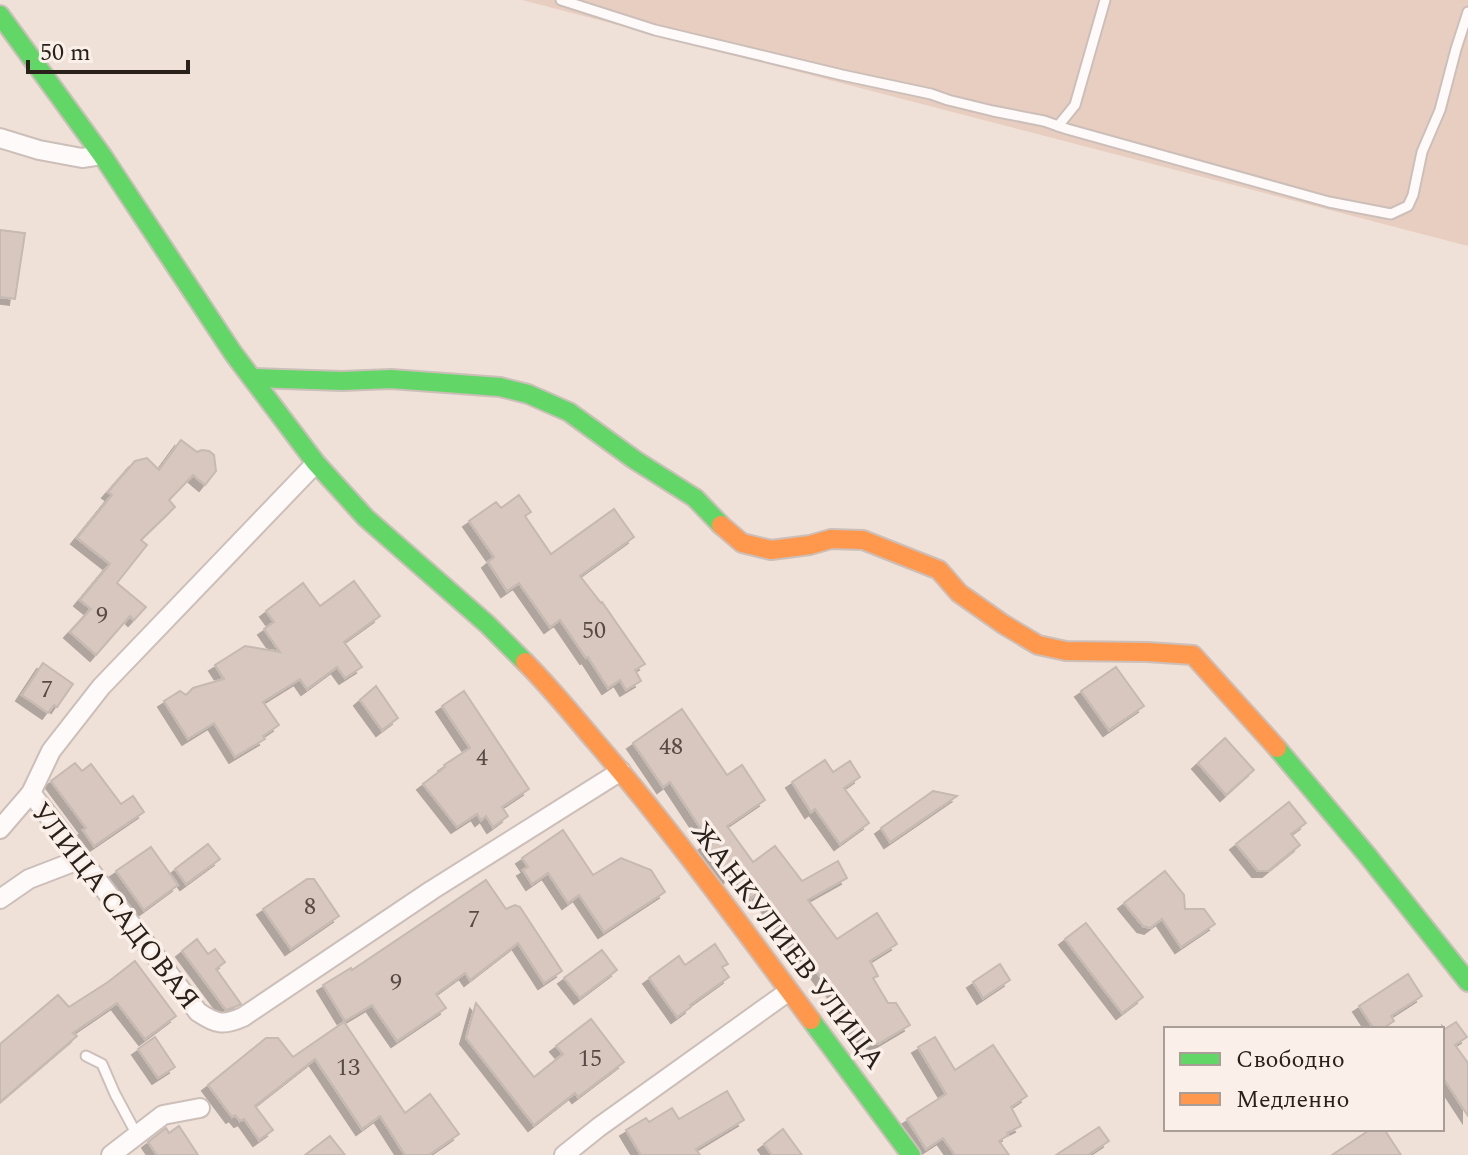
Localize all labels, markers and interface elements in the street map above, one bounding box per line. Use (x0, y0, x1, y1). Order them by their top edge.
scale bar (28, 24, 188, 74)
text: 50 m (40, 35, 91, 71)
house number: 9 (96, 598, 108, 634)
house number: 50 (582, 613, 606, 649)
house number: 7 (41, 672, 53, 708)
house number: 48 (659, 729, 683, 765)
house number: 4 (476, 740, 488, 776)
street label: УЛИЦА САДОВАЯ (20, 793, 210, 1019)
street label: ЖАНКУЛИЕВ УЛИЦА (680, 813, 896, 1079)
house number: 8 (304, 889, 316, 925)
house number: 7 (468, 902, 480, 938)
house number: 9 (390, 965, 402, 1001)
legend (1164, 1027, 1444, 1131)
house number: 15 (578, 1041, 602, 1077)
text: Свободно (1236, 1042, 1345, 1078)
house number: 13 (336, 1050, 360, 1086)
text: Медленно (1236, 1082, 1349, 1118)

